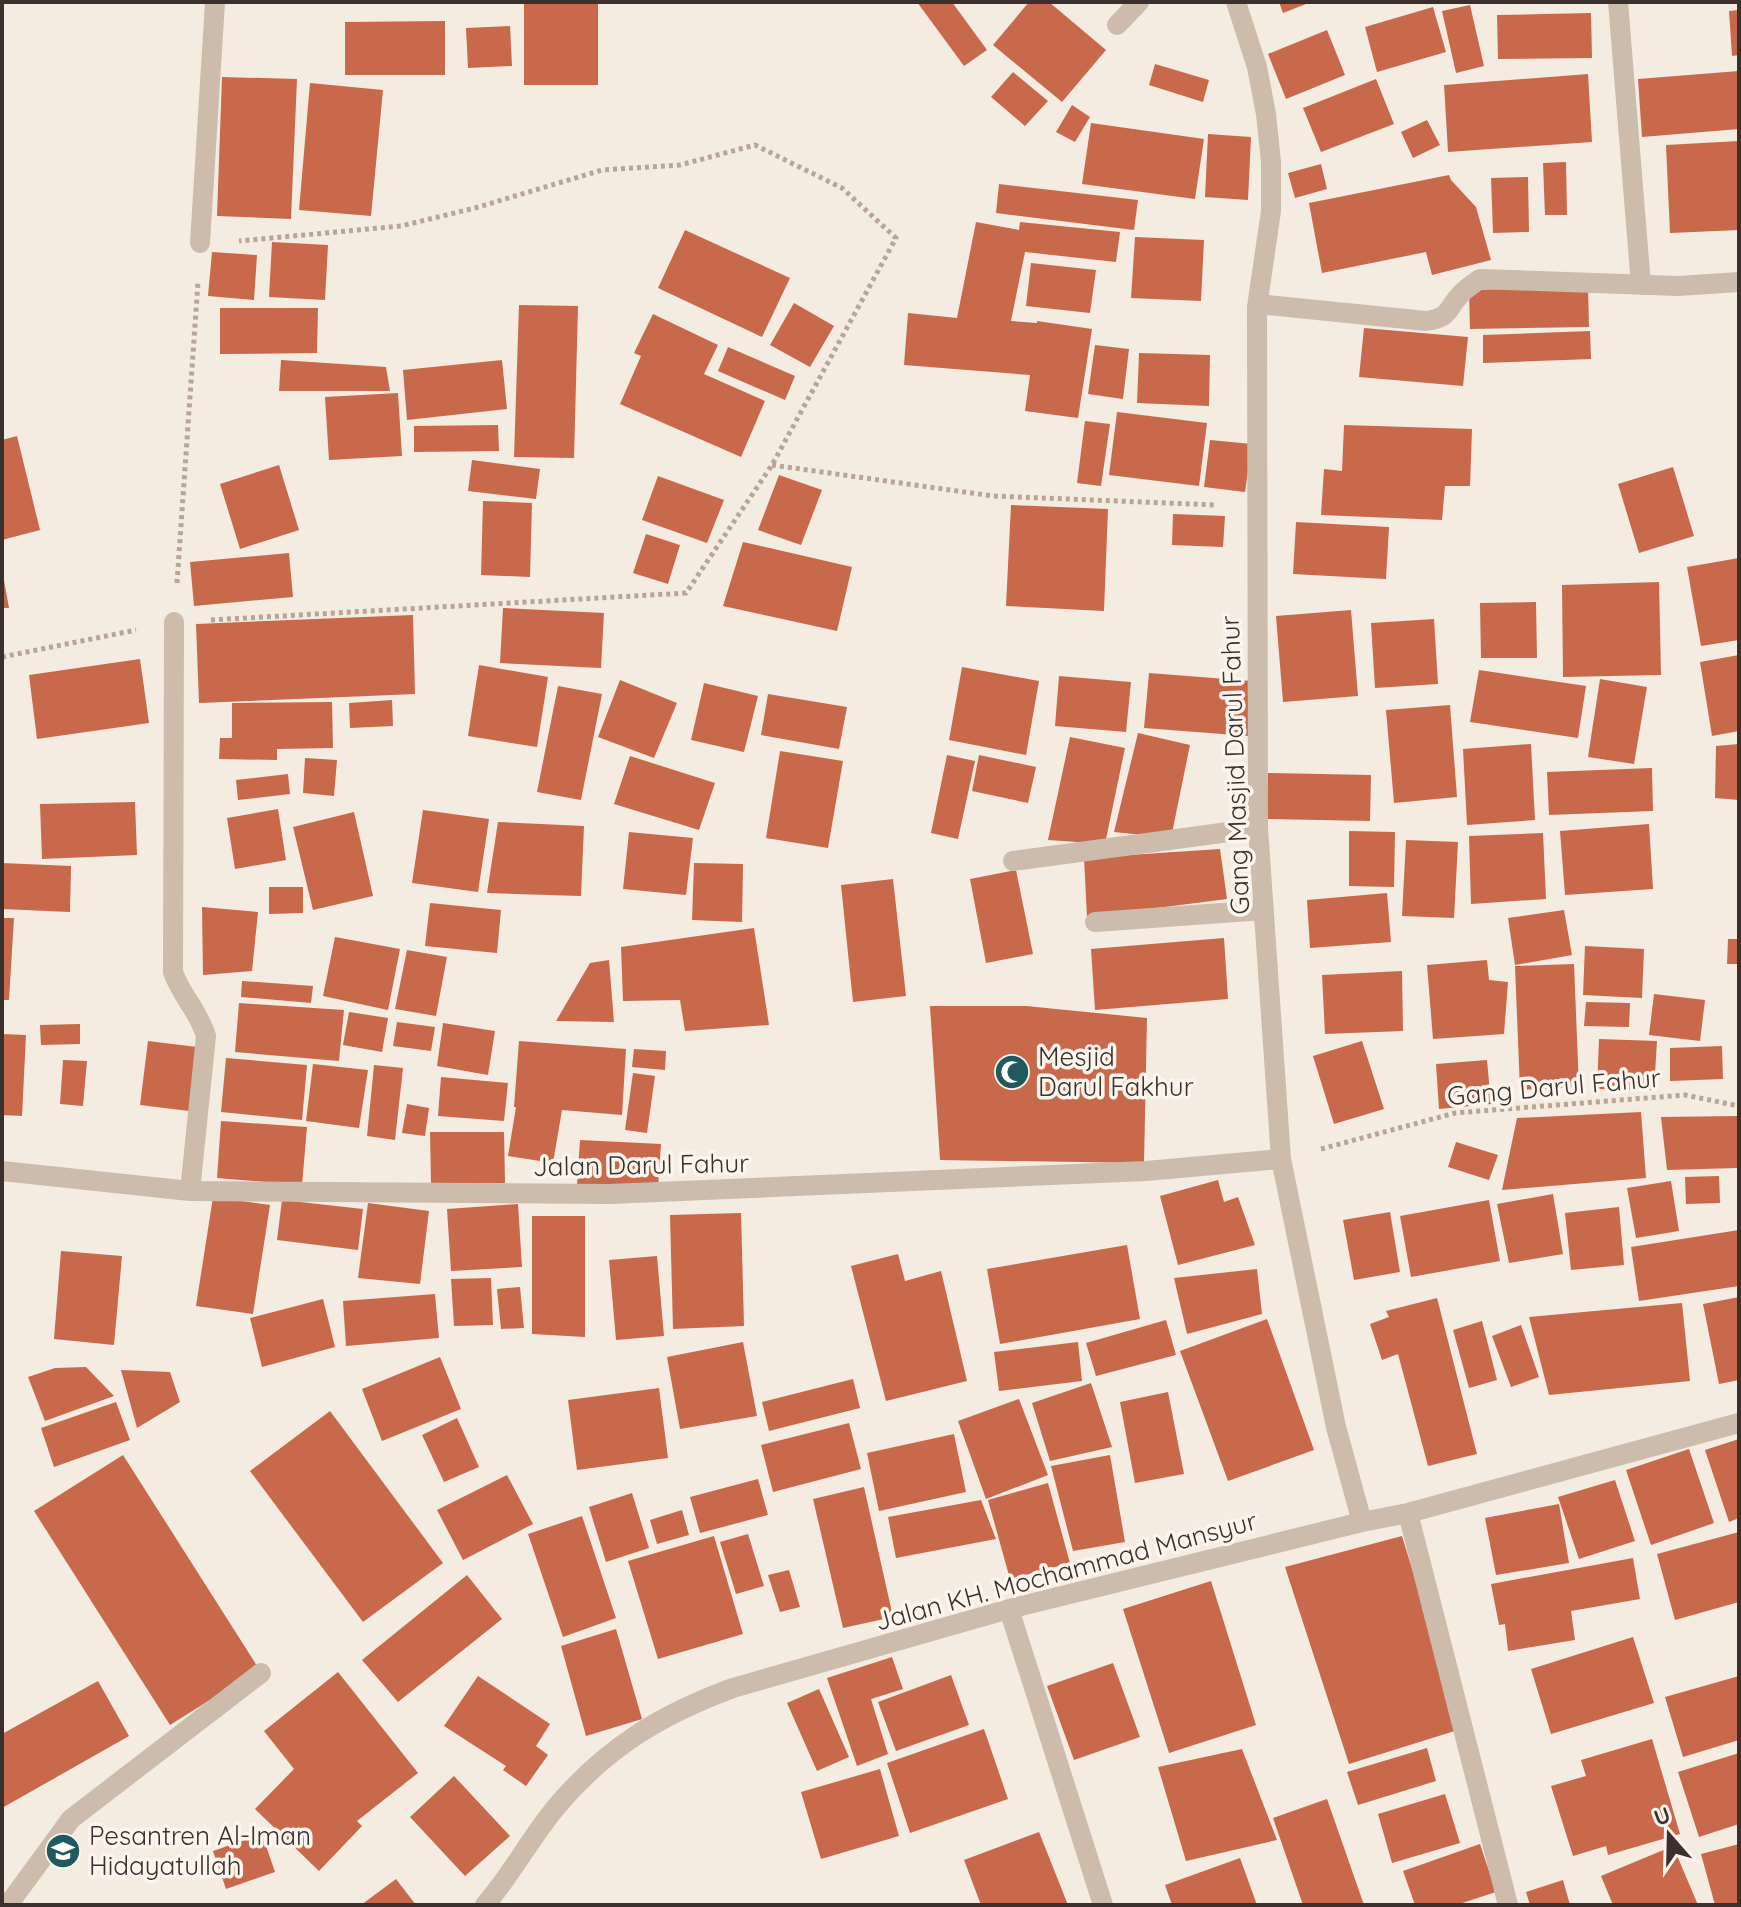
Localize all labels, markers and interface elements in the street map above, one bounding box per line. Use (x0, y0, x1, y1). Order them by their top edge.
street label: Gang Masjid Darul Fahur (1213, 615, 1256, 915)
place label: Mesjid Darul Fakhur (1038, 1040, 1194, 1103)
mosque icon: Mesjid Darul Fakhur (993, 1053, 1031, 1091)
street label: Gang Darul Fahur (1446, 1061, 1662, 1112)
street label: Jalan Darul Fahur (533, 1146, 749, 1183)
street label: Jalan KH. Mochammad Mansyur (871, 1504, 1260, 1637)
north arrow (1629, 1795, 1709, 1875)
text: U (1650, 1800, 1674, 1832)
place label: Pesantren Al-Iman Hidayatullah (89, 1819, 311, 1882)
school or university icon: Pesantren Al-Iman Hidayatullah (44, 1832, 82, 1870)

